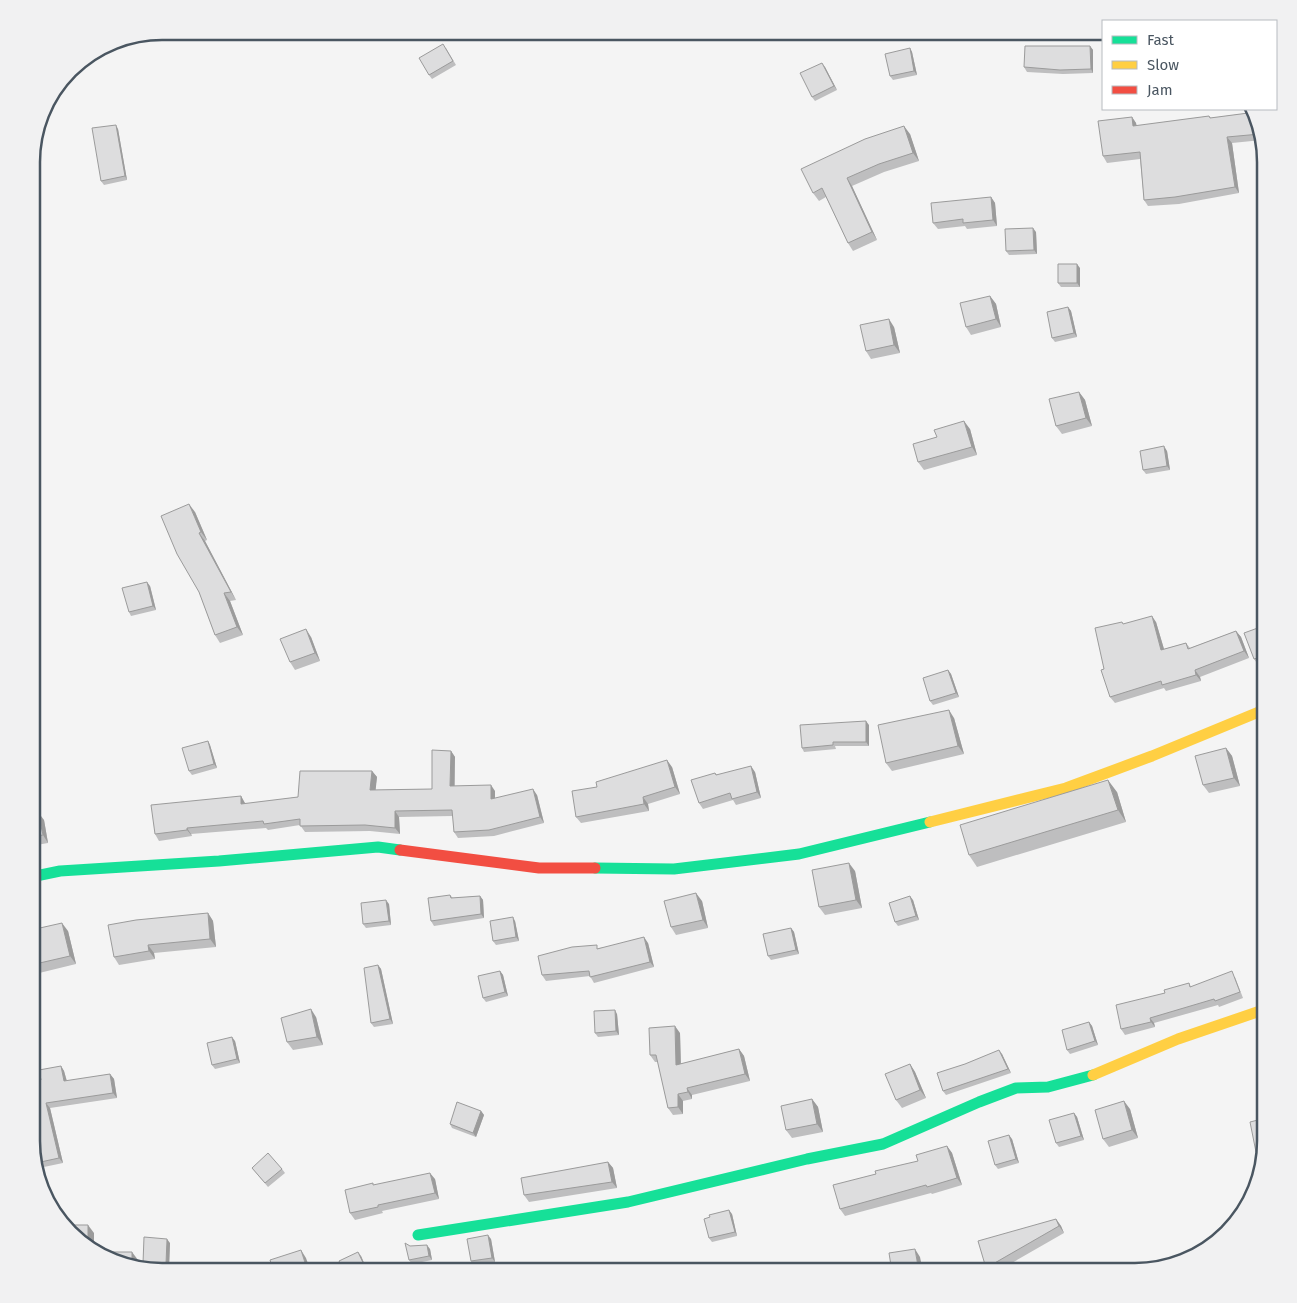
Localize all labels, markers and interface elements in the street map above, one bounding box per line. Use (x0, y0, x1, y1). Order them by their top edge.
legend (1102, 20, 1277, 110)
text: Fast (1147, 31, 1174, 49)
text: Slow (1147, 56, 1179, 74)
text: Jam (1147, 81, 1173, 99)

